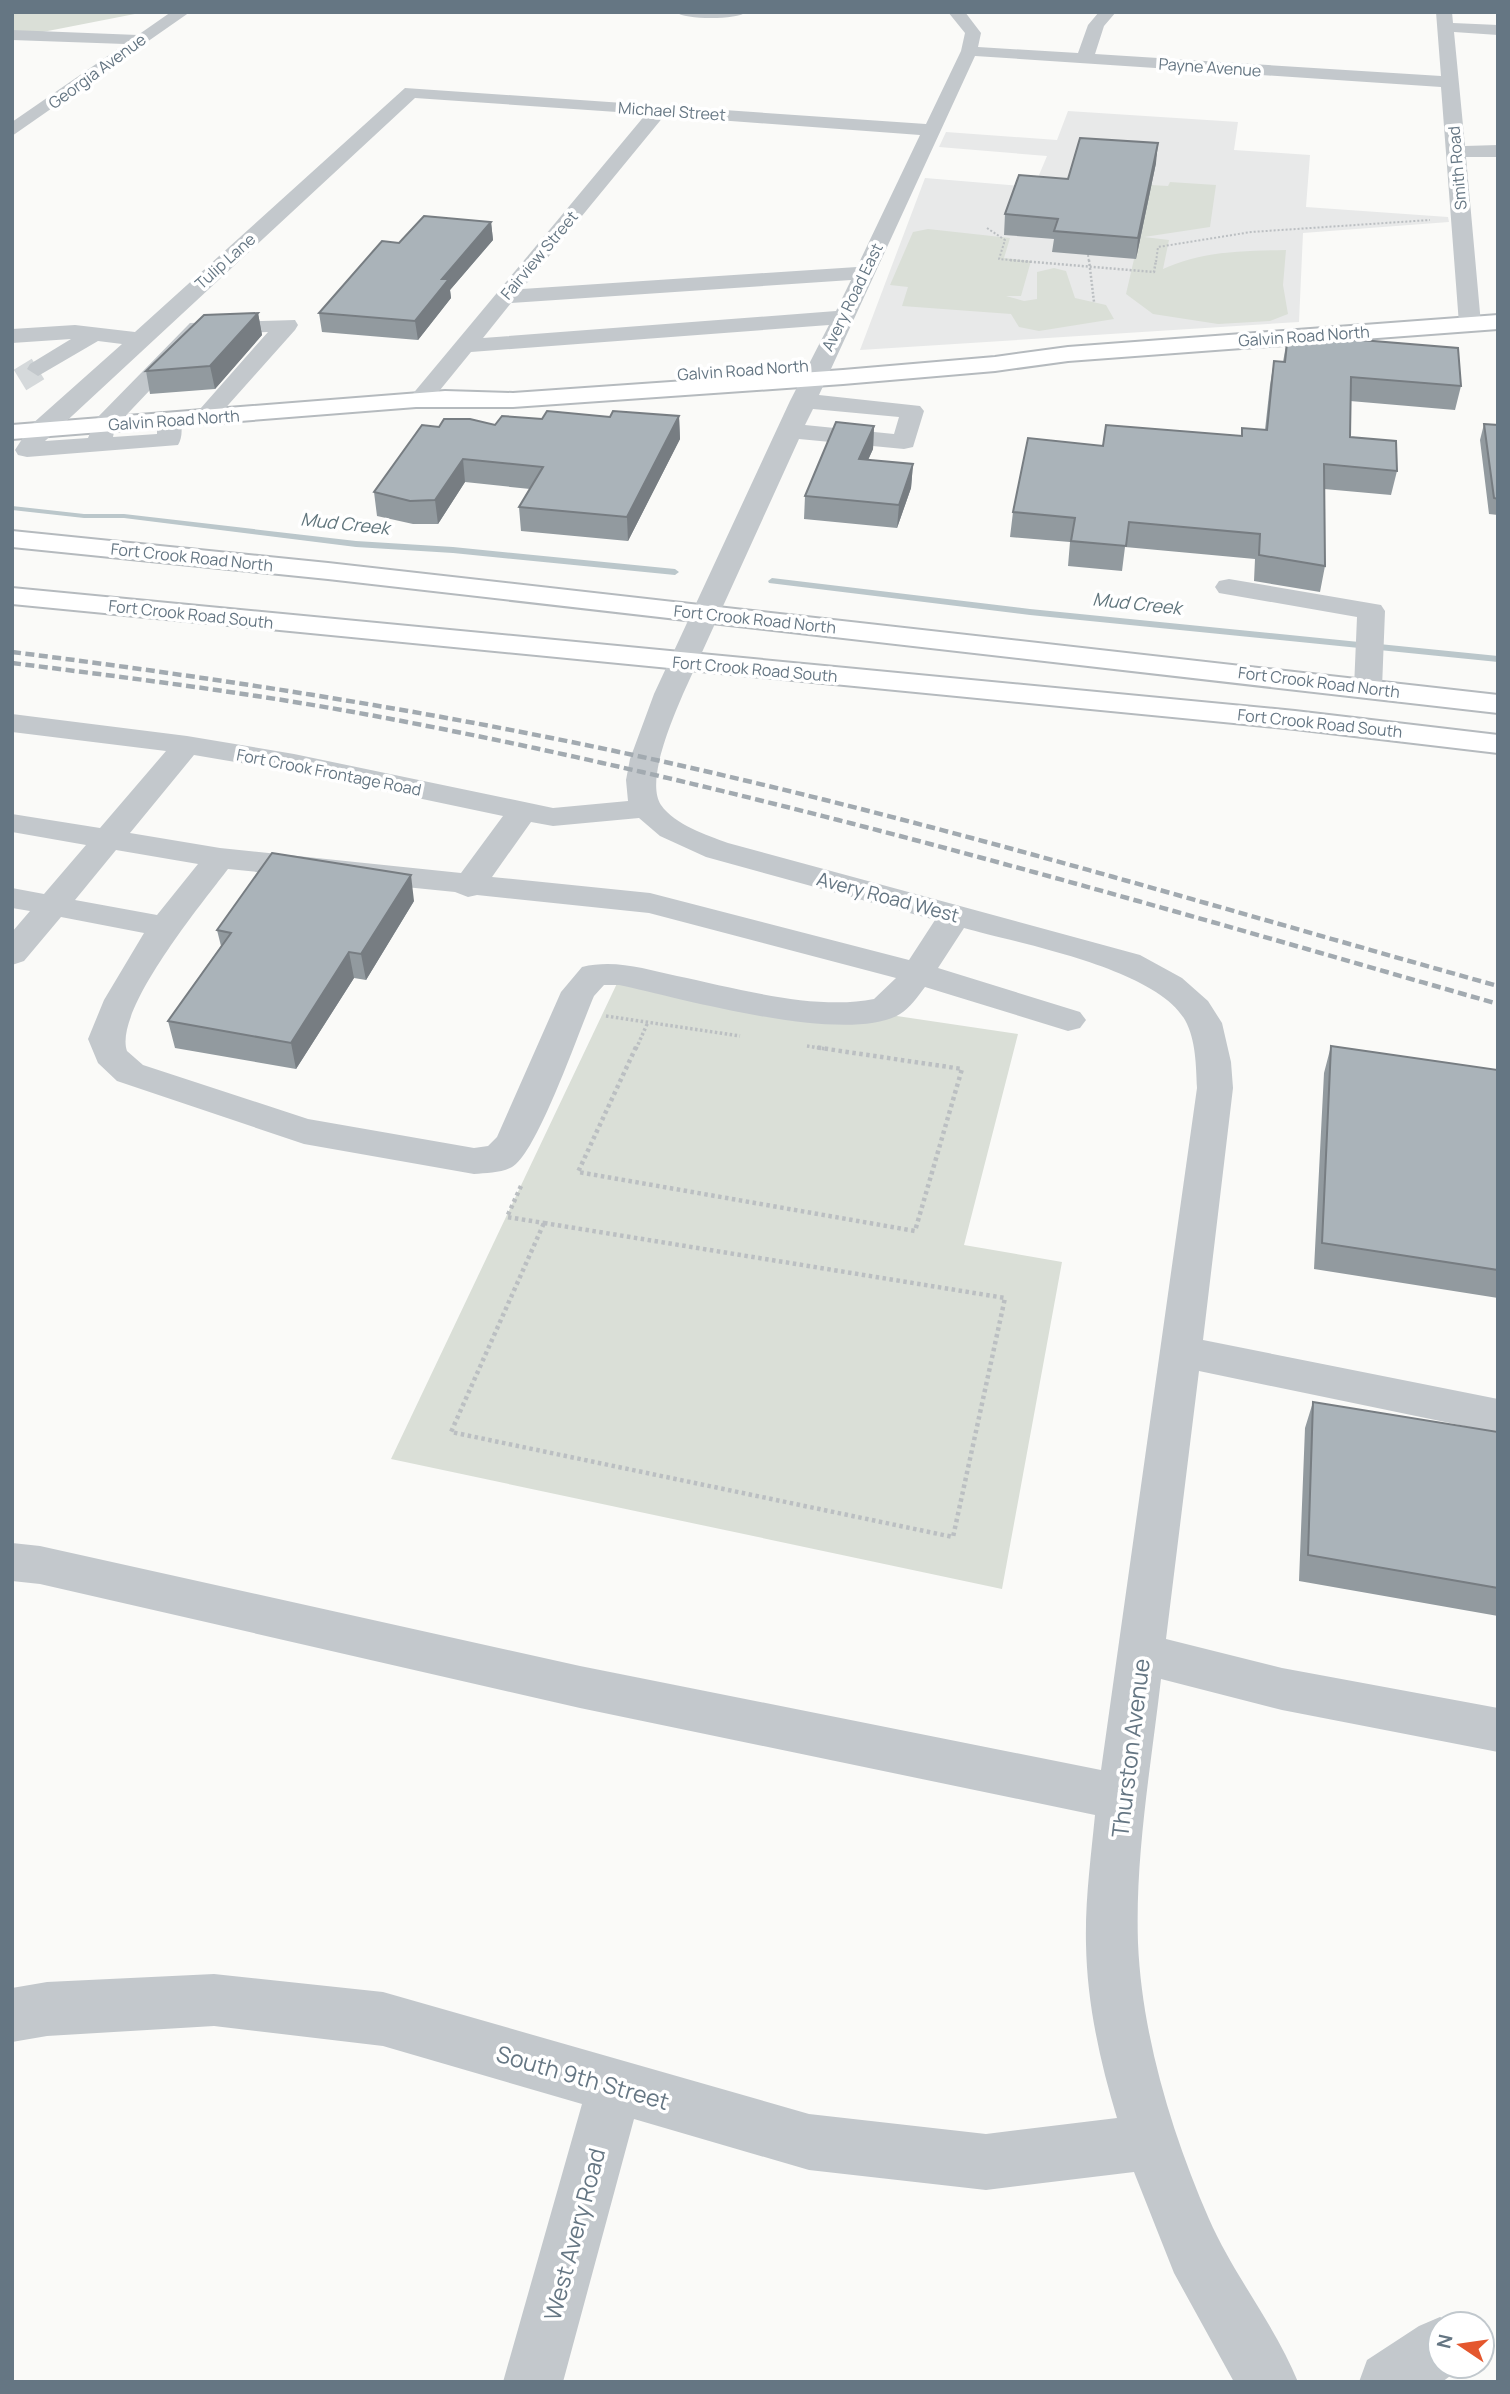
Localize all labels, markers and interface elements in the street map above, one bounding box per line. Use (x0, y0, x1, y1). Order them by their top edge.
street label: Georgia Avenue (44, 28, 150, 114)
street label: Payne Avenue (1158, 52, 1262, 82)
street label: Michael Street (618, 96, 726, 126)
street label: Smith Road (1442, 125, 1472, 211)
street label: Fairview Street (495, 206, 583, 304)
street label: Tulip Lane (190, 228, 260, 294)
street label: Avery Road East (816, 239, 888, 355)
street label: Galvin Road North (1238, 320, 1370, 352)
street label: Galvin Road North (677, 354, 809, 386)
street label: Galvin Road North (108, 404, 240, 436)
water label: Mud Creek (299, 506, 394, 540)
street label: Fort Crook Road North (110, 538, 274, 576)
water label: Mud Creek (1091, 586, 1186, 620)
street label: Fort Crook Road South (107, 594, 275, 634)
street label: Fort Crook Road North (673, 600, 837, 638)
street label: Fort Crook Road South (672, 651, 838, 687)
street label: Fort Crook Road North (1237, 661, 1401, 703)
street label: Fort Crook Road South (1236, 703, 1404, 743)
street label: Fort Crook Frontage Road (235, 743, 423, 801)
street label: Avery Road West (814, 866, 962, 928)
street label: Thurston Avenue (1103, 1657, 1157, 1839)
street label: South 9th Street (493, 2037, 673, 2117)
street label: West Avery Road (536, 2144, 612, 2324)
north arrow (1426, 2310, 1496, 2380)
text: N (1430, 2332, 1459, 2351)

